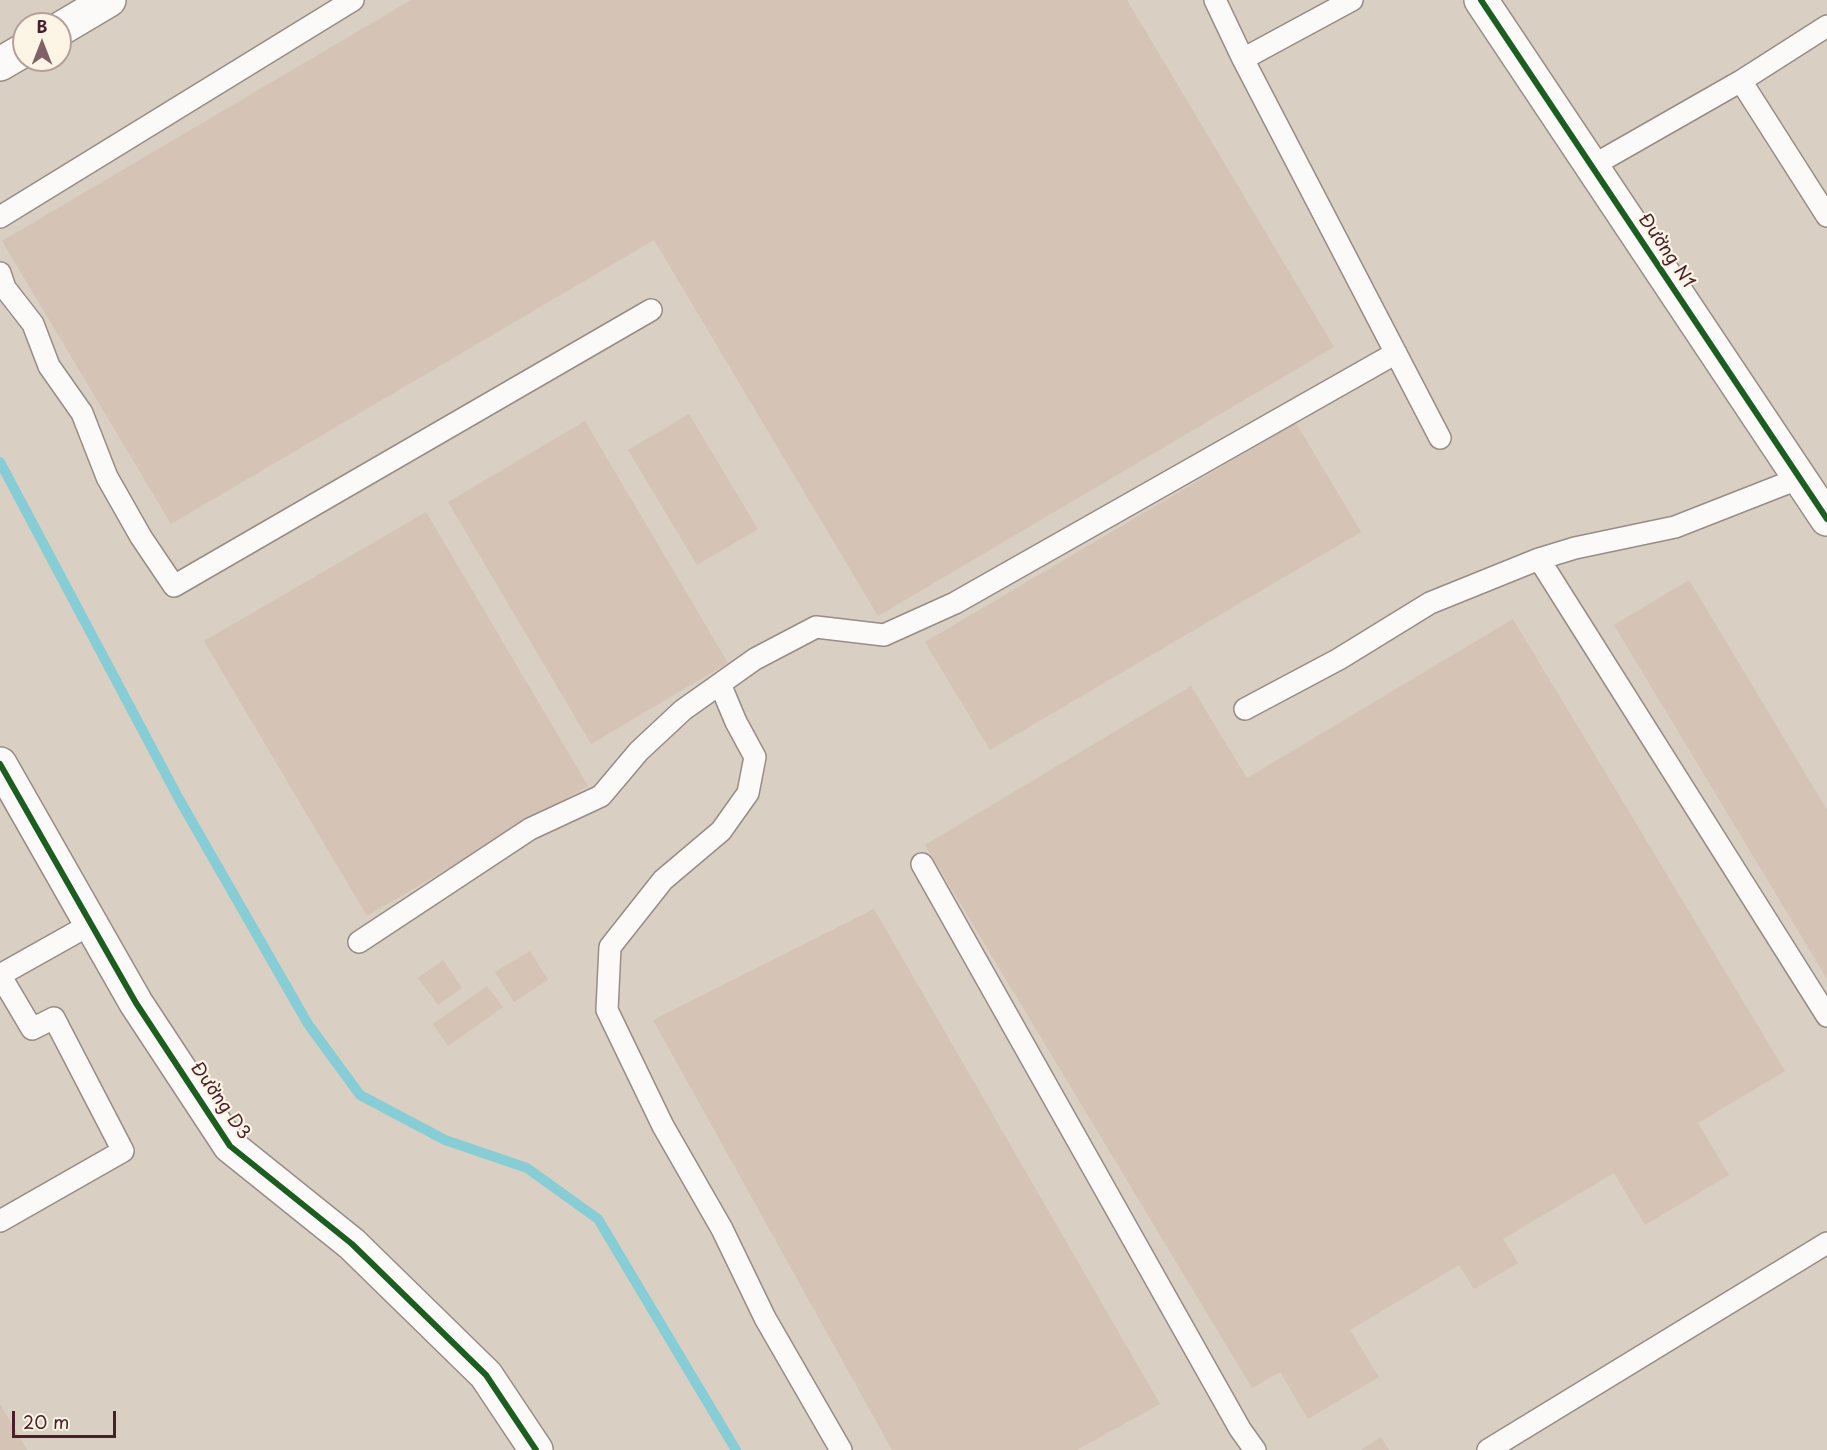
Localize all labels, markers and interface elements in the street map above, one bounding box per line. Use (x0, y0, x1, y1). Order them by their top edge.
north arrow (12, 12, 72, 72)
text: B (37, 14, 47, 38)
street label: Đường N1 (1633, 210, 1699, 292)
street label: Đường D3 (186, 1058, 254, 1144)
scale bar (15, 1399, 118, 1437)
text: 20 m (23, 1408, 69, 1435)

